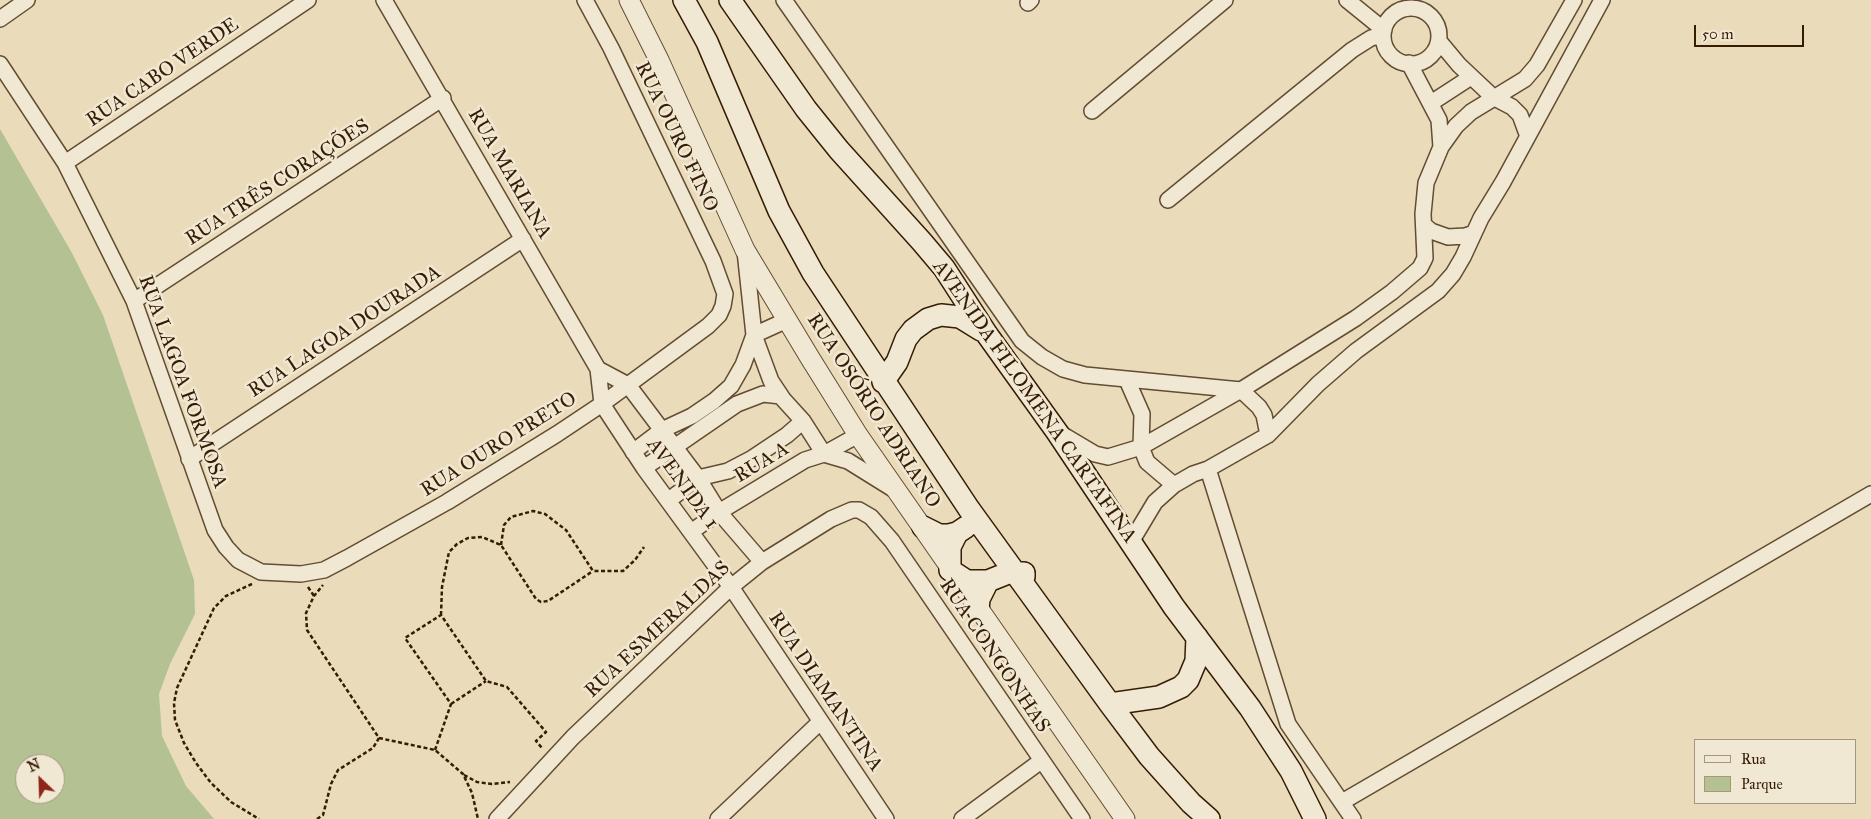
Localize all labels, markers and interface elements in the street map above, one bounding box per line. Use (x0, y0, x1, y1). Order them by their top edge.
street label: RUA CABO VERDE (82, 13, 244, 133)
scale bar (1696, 15, 1806, 47)
text: 50 m (1702, 25, 1734, 43)
street label: RUA OURO FINO (629, 58, 723, 216)
street label: RUA MARIANA (462, 104, 556, 244)
street label: RUA TRÊS CORAÇÕES (182, 115, 374, 251)
street label: AVENIDA FILOMENA CARTAFINA (927, 256, 1141, 548)
street label: RUA LAGOA DOURADA (244, 261, 446, 403)
street label: RUA LAGOA FORMOSA (132, 272, 232, 492)
street label: RUA OSÓRIO ADRIANO (801, 309, 945, 513)
street label: RUA OURO PRETO (417, 387, 581, 503)
street label: AVENIDA 1 (641, 434, 723, 534)
street label: RUA A (730, 437, 794, 489)
street label: RUA ESMERALDAS (580, 557, 736, 703)
street label: RUA CONGONHAS (934, 574, 1054, 738)
street label: RUA DIAMANTINA (763, 608, 887, 776)
legend (1694, 739, 1856, 804)
text: Rua (1741, 750, 1766, 768)
north arrow (15, 754, 65, 804)
text: N (25, 756, 43, 776)
text: Parque (1741, 775, 1783, 793)

